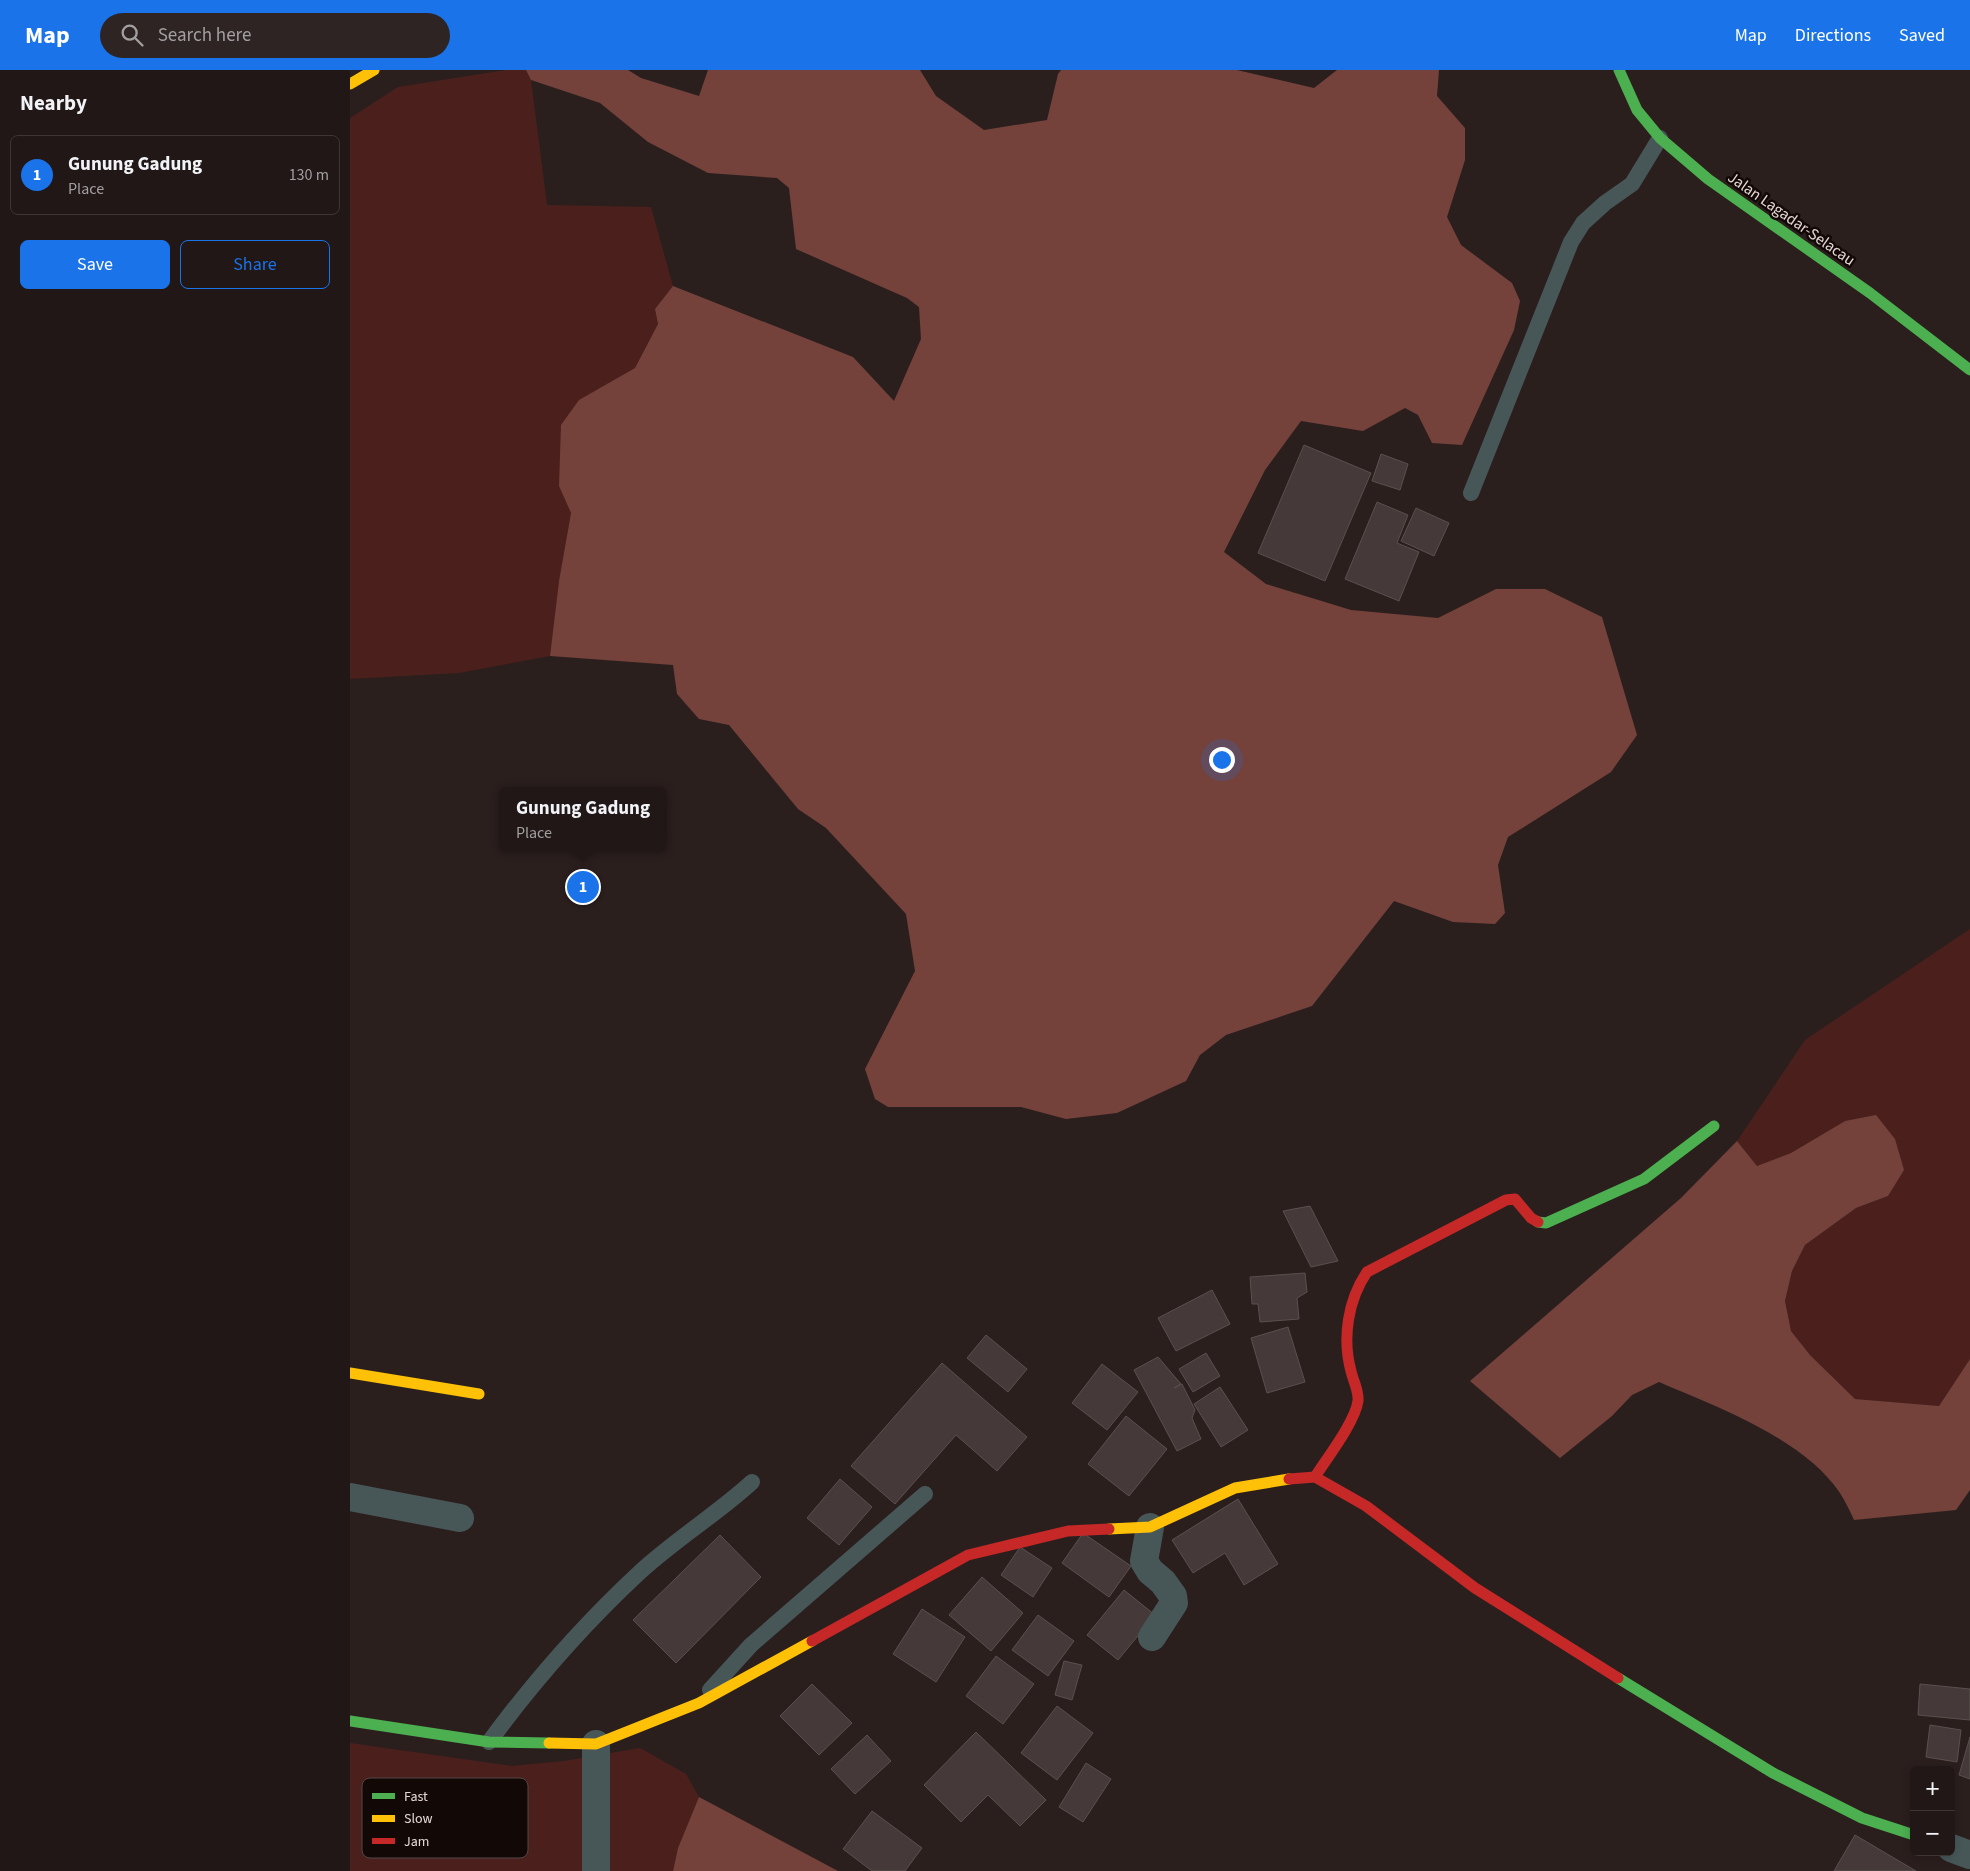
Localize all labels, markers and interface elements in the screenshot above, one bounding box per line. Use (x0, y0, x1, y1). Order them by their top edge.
search box (100, 13, 450, 58)
text: Map (25, 18, 70, 53)
icon: search (118, 21, 146, 49)
text: Search here (158, 22, 251, 49)
text: Map (1735, 23, 1767, 48)
text: Directions (1795, 23, 1871, 48)
text: Saved (1899, 23, 1945, 48)
text: Nearby (20, 88, 87, 118)
text: Gunung Gadung (68, 151, 202, 178)
text: 1 (33, 164, 41, 186)
text: 130 m (289, 164, 329, 186)
street label: Jalan Lagadar-Selacau (1723, 167, 1860, 271)
text: Place (68, 178, 104, 200)
button: Save (20, 240, 170, 289)
button: Share (180, 240, 330, 289)
your location (1209, 747, 1235, 773)
popup (499, 787, 667, 852)
text: Gunung Gadung (516, 795, 650, 822)
text: Place (516, 822, 552, 844)
pin: 1 (567, 868, 599, 906)
map controls (1910, 1766, 1955, 1856)
button: + (1910, 1766, 1955, 1811)
legend (362, 1778, 528, 1858)
text: Fast (404, 1787, 428, 1807)
text: Slow (404, 1809, 433, 1829)
button: − (1910, 1811, 1955, 1856)
text: Jam (404, 1832, 429, 1852)

